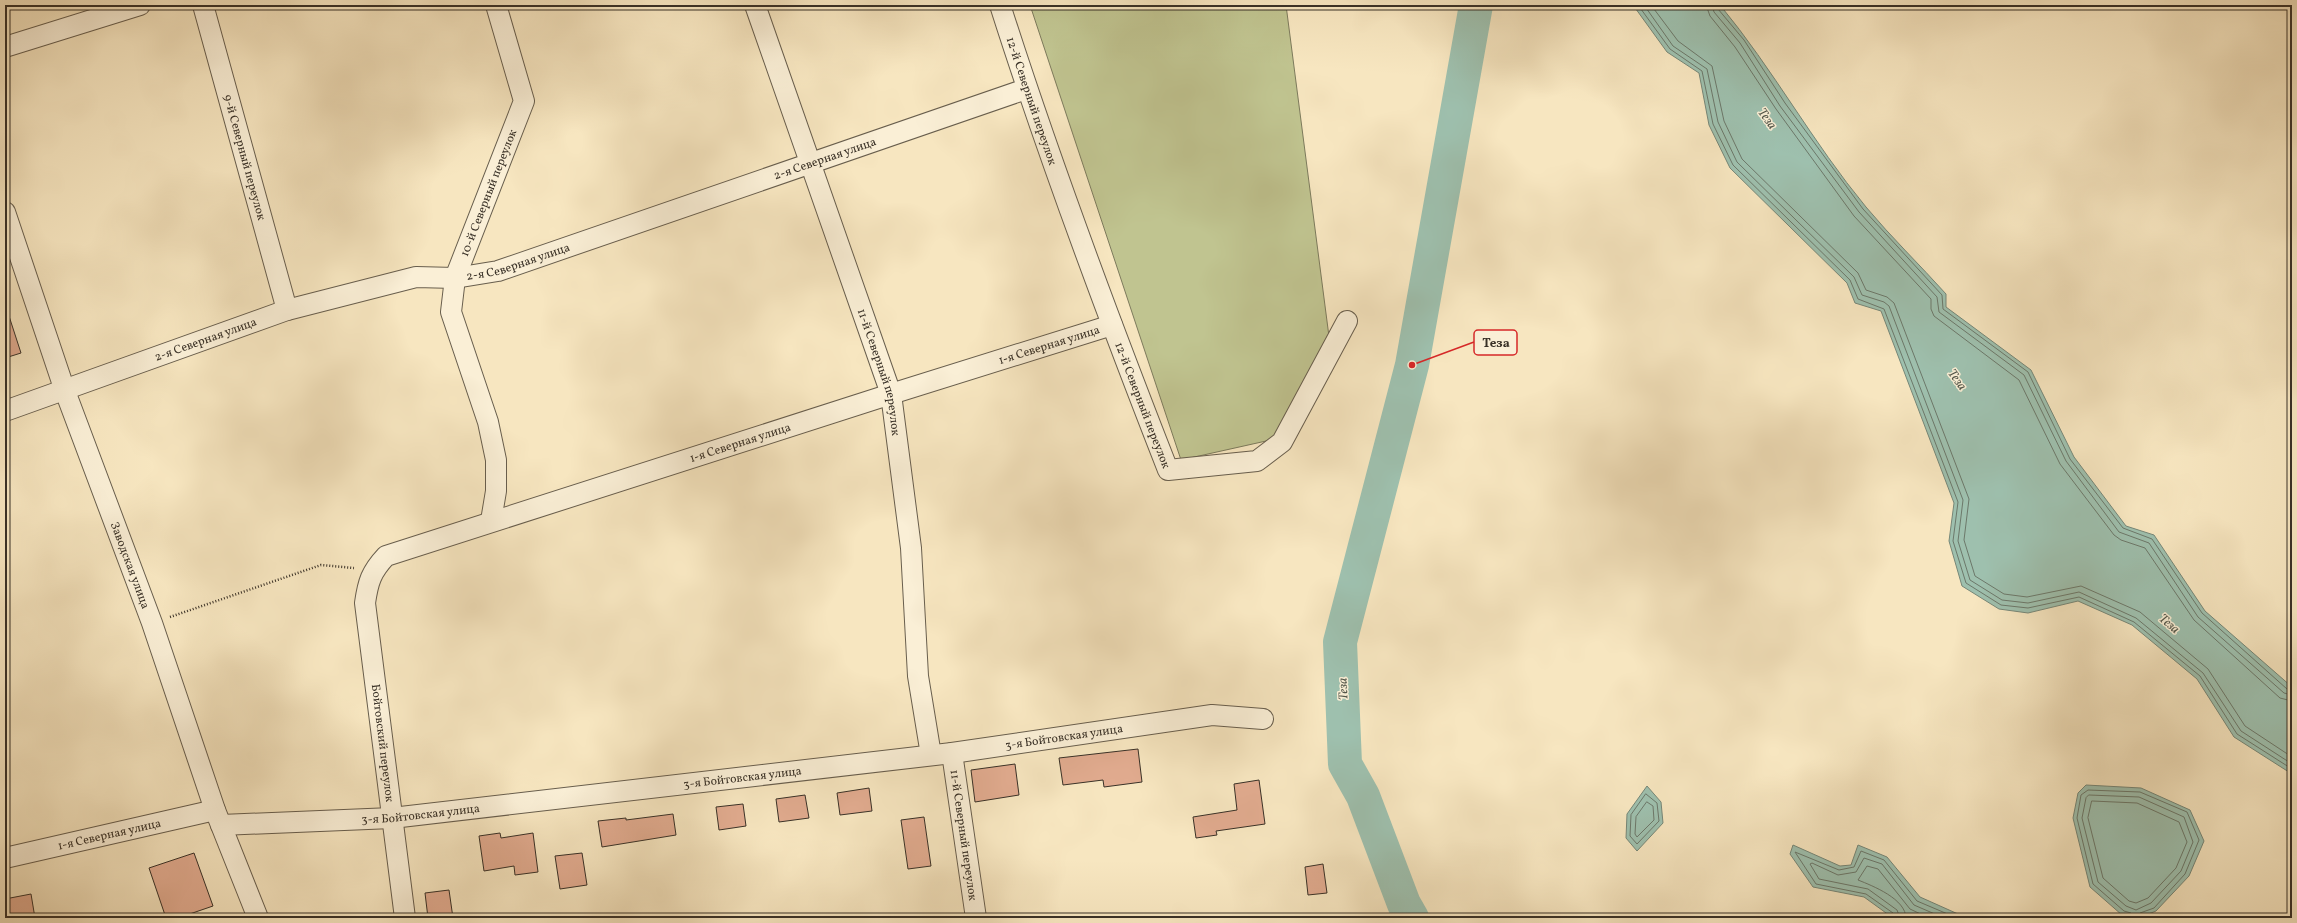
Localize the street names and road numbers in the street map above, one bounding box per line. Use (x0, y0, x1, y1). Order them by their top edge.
street label: 12-й Северный переулок (1002, 35, 1060, 168)
street label: 9-й Северный переулок (219, 93, 269, 223)
street label: 10-й Северный переулок (457, 127, 521, 259)
street label: 2-я Северная улица (772, 134, 879, 184)
street label: 2-я Северная улица (465, 240, 572, 285)
street label: 11-й Северный переулок (853, 307, 903, 437)
street label: 2-я Северная улица (153, 314, 259, 366)
street label: 1-я Северная улица (997, 322, 1102, 369)
street label: 12-й Северный переулок (1110, 340, 1174, 472)
street label: 1-я Северная улица (688, 420, 793, 467)
street label: Заводская улица (106, 520, 153, 611)
street label: Бойтовский переулок (367, 683, 397, 804)
street label: 3-я Бойтовская улица (1004, 721, 1124, 754)
street label: 3-я Бойтовская улица (683, 764, 803, 793)
street label: 11-й Северный переулок (946, 769, 980, 902)
street label: 3-я Бойтовская улица (361, 801, 481, 828)
street label: 1-я Северная улица (56, 816, 163, 855)

